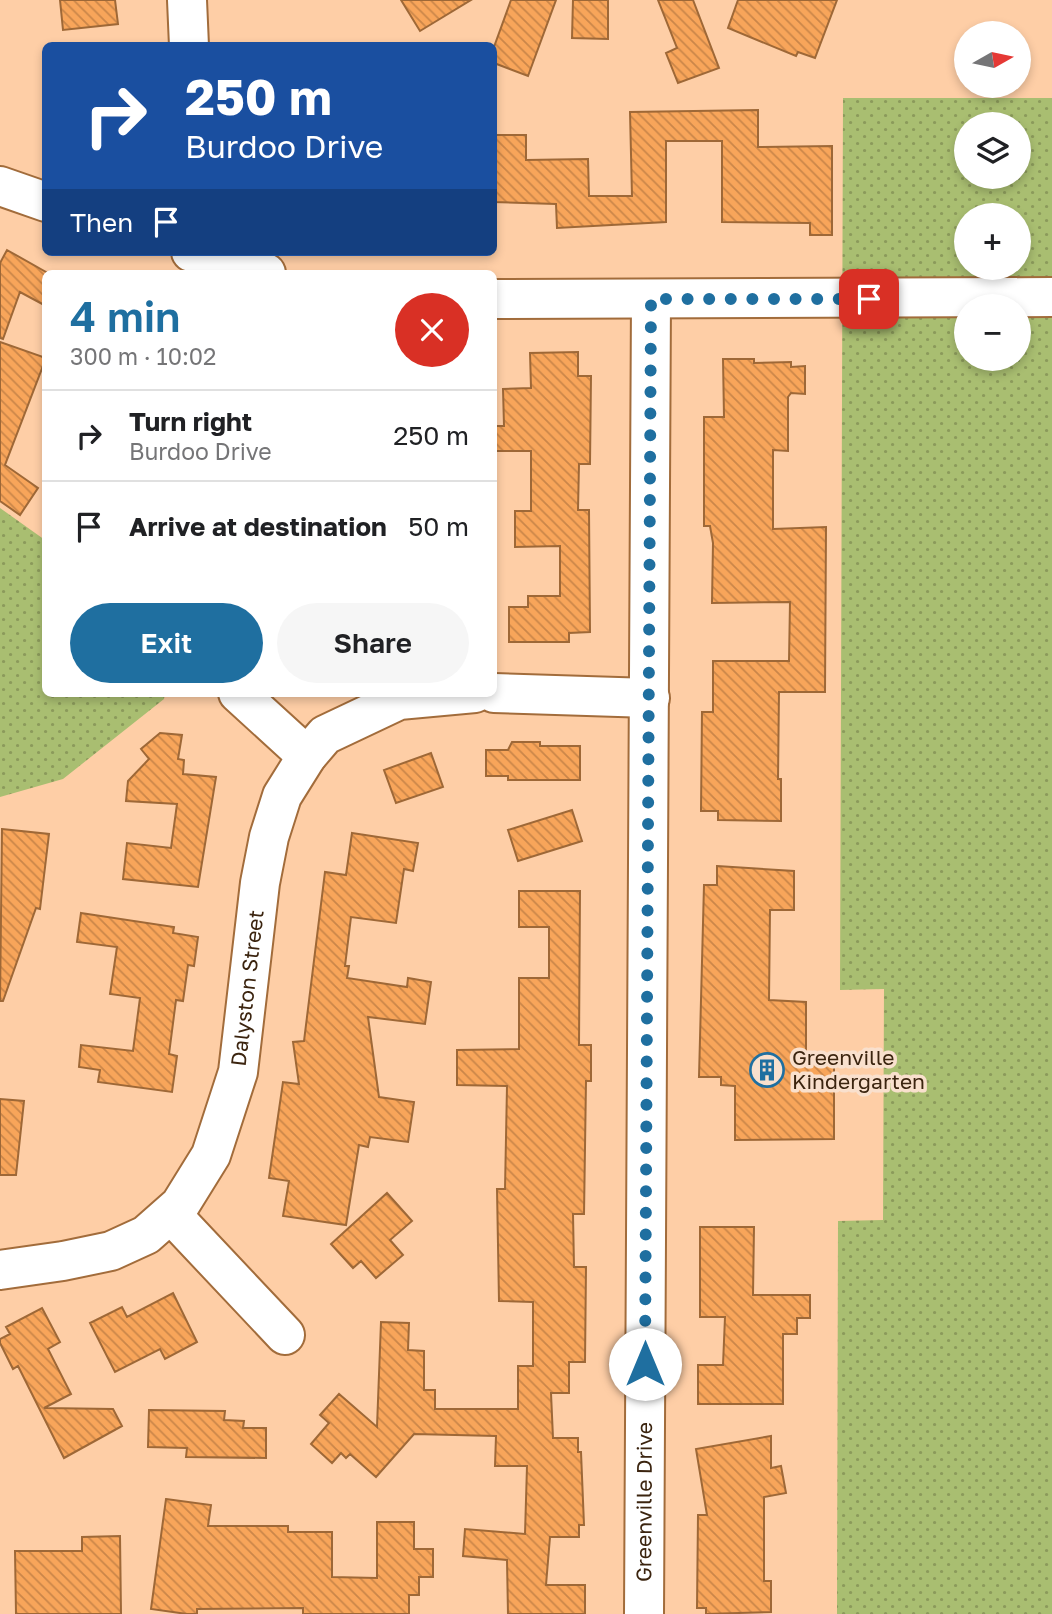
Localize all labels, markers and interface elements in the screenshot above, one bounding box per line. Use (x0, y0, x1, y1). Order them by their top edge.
north arrow (954, 21, 1031, 98)
map controls (954, 21, 1031, 371)
text: 250 m (185, 67, 332, 126)
icon: right (70, 70, 161, 161)
button: layers (954, 112, 1031, 189)
text: Burdoo Drive (185, 127, 383, 165)
icon: arrive (147, 203, 185, 241)
button: + (954, 203, 1031, 280)
text: Then (70, 207, 133, 238)
pin (839, 269, 899, 329)
icon: arrive (850, 280, 888, 318)
text: 4 min (70, 291, 180, 341)
button: close (395, 293, 469, 367)
button: − (954, 294, 1031, 371)
text: 300 m · 10:02 (70, 342, 216, 370)
text: Turn right (129, 406, 252, 437)
icon: right (70, 417, 108, 455)
text: 250 m (393, 420, 469, 451)
text: Burdoo Drive (129, 437, 272, 465)
icon: arrive (70, 508, 108, 546)
text: Arrive at destination (129, 511, 387, 542)
text: 50 m (408, 511, 469, 542)
button: Exit (70, 603, 263, 683)
button: Share (277, 603, 469, 683)
street label: Dalyston Street (225, 908, 269, 1068)
place label: Greenville Kindergarten (792, 1044, 925, 1094)
building icon: Greenville Kindergarten (748, 1051, 786, 1089)
position arrow (608, 1327, 682, 1401)
street label: Greenville Drive (630, 1422, 657, 1582)

